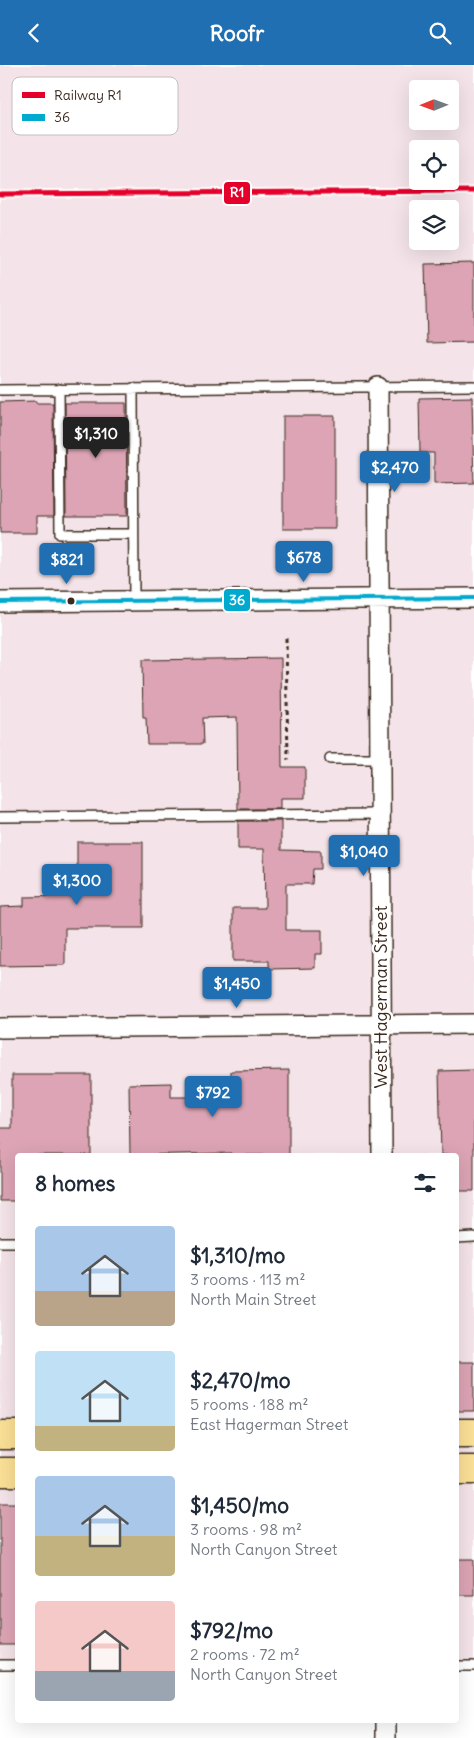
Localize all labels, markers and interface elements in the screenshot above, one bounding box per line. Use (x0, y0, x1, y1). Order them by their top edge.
icon: back (20, 19, 48, 47)
text: Roofr (210, 19, 264, 47)
icon: search (426, 19, 454, 47)
legend (12, 77, 178, 135)
north arrow (409, 80, 459, 130)
map controls (409, 80, 459, 250)
text: Railway R1 (54, 86, 122, 104)
text: 36 (54, 108, 70, 126)
button: locate (409, 140, 459, 190)
line badge: R1 (223, 181, 251, 205)
text: R1 (230, 183, 244, 201)
button: layers (409, 200, 459, 250)
pin: $1,310 (55, 417, 137, 459)
text: $1,310 (74, 423, 118, 443)
pin: $2,470 (354, 451, 436, 493)
text: $2,470 (371, 457, 419, 477)
pin: $678 (274, 541, 334, 583)
pin: $821 (37, 543, 97, 585)
text: $678 (286, 547, 322, 567)
text: $821 (50, 549, 84, 569)
line badge: 36 (223, 588, 251, 612)
text: 36 (229, 591, 245, 609)
unlabelled marker (66, 596, 76, 606)
pin: $1,040 (323, 835, 405, 877)
text: $1,040 (340, 841, 388, 861)
pin: $1,300 (36, 863, 118, 906)
text: $1,300 (53, 870, 101, 890)
street label: West Hagerman Street (369, 906, 392, 1088)
pin: $1,450 (196, 967, 278, 1009)
text: $1,450 (214, 973, 260, 993)
pin: $792 (183, 1075, 243, 1118)
text: $792 (196, 1082, 230, 1102)
icon: filters (411, 1169, 439, 1197)
text: 8 homes (35, 1170, 115, 1197)
text: $1,310/mo (190, 1242, 285, 1269)
icon: home (75, 1246, 135, 1306)
text: 3 rooms · 113 m² (190, 1269, 305, 1289)
text: North Main Street (190, 1289, 316, 1309)
text: $2,470/mo (190, 1367, 291, 1394)
icon: home (75, 1371, 135, 1431)
text: 5 rooms · 188 m² (190, 1394, 308, 1414)
text: East Hagerman Street (190, 1414, 348, 1434)
text: $1,450/mo (190, 1492, 289, 1519)
icon: home (75, 1496, 135, 1556)
text: 3 rooms · 98 m² (190, 1519, 302, 1539)
text: North Canyon Street (190, 1539, 337, 1559)
text: $792/mo (190, 1617, 273, 1644)
icon: home (75, 1621, 135, 1681)
text: 2 rooms · 72 m² (190, 1644, 300, 1664)
text: North Canyon Street (190, 1664, 337, 1684)

